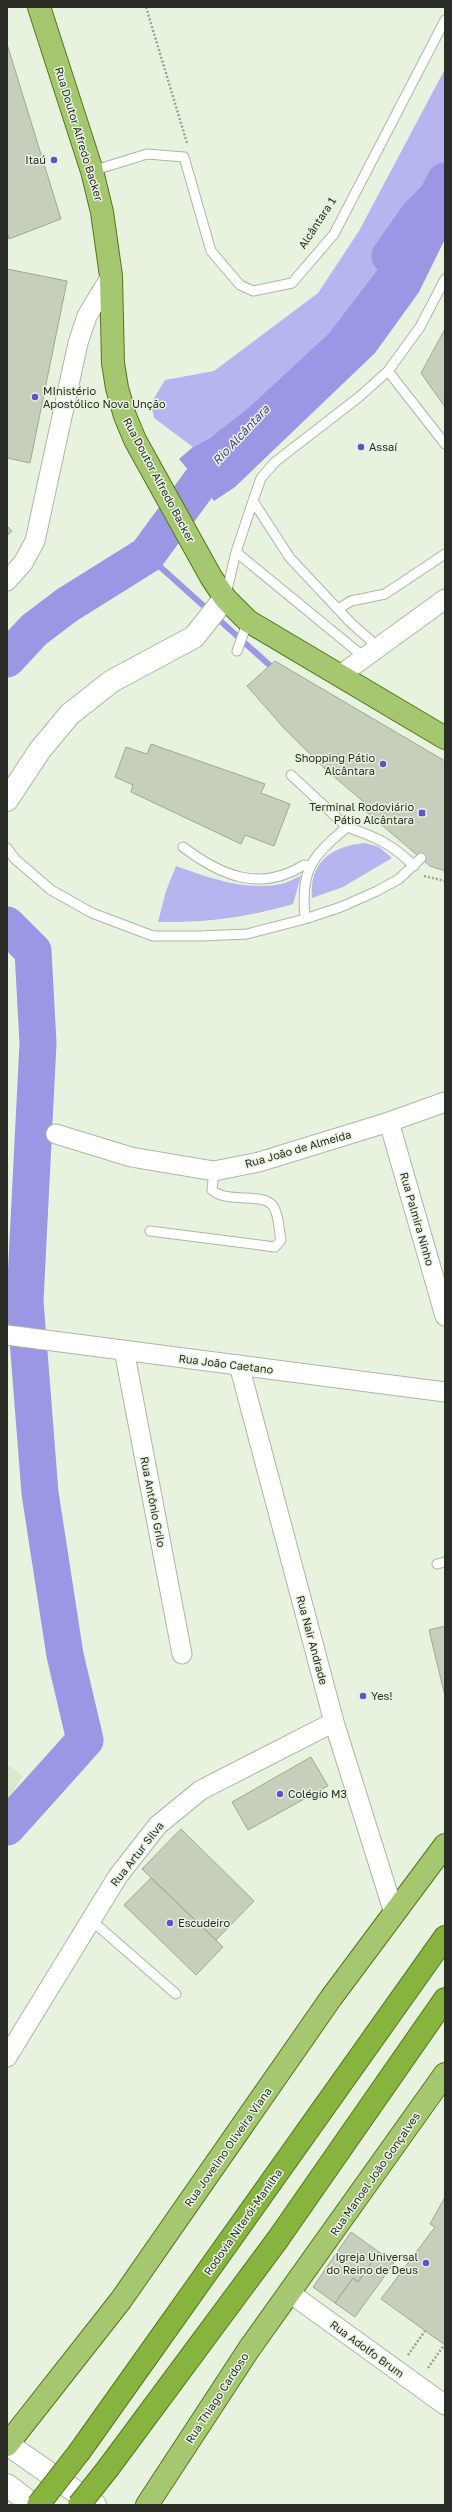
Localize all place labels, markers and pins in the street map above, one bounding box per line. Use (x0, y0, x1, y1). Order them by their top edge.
place label: Itaú (25, 153, 46, 166)
marker: Itaú (49, 155, 59, 165)
place label: MInistério Apostólico Nova Unção (43, 384, 166, 410)
marker: MInistério Apostólico Nova Unção (30, 392, 40, 402)
place label: Assaí (369, 440, 398, 453)
marker: Assaí (356, 442, 366, 452)
place label: Shopping Pátio Alcântara (295, 751, 375, 777)
marker: Shopping Pátio Alcântara (378, 759, 388, 769)
place label: Terminal Rodoviário Pátio Alcântara (309, 800, 414, 826)
marker: Terminal Rodoviário Pátio Alcântara (417, 808, 427, 818)
place label: Yes! (371, 1689, 393, 1702)
marker: Yes! (358, 1691, 368, 1701)
place label: Colégio M3 (288, 1787, 347, 1800)
marker: Colégio M3 (275, 1789, 285, 1799)
place label: Escudeiro (178, 1916, 230, 1929)
marker: Escudeiro (165, 1918, 175, 1928)
place label: Igreja Universal do Reino de Deus (327, 2250, 418, 2276)
marker: Igreja Universal do Reino de Deus (421, 2258, 431, 2268)

